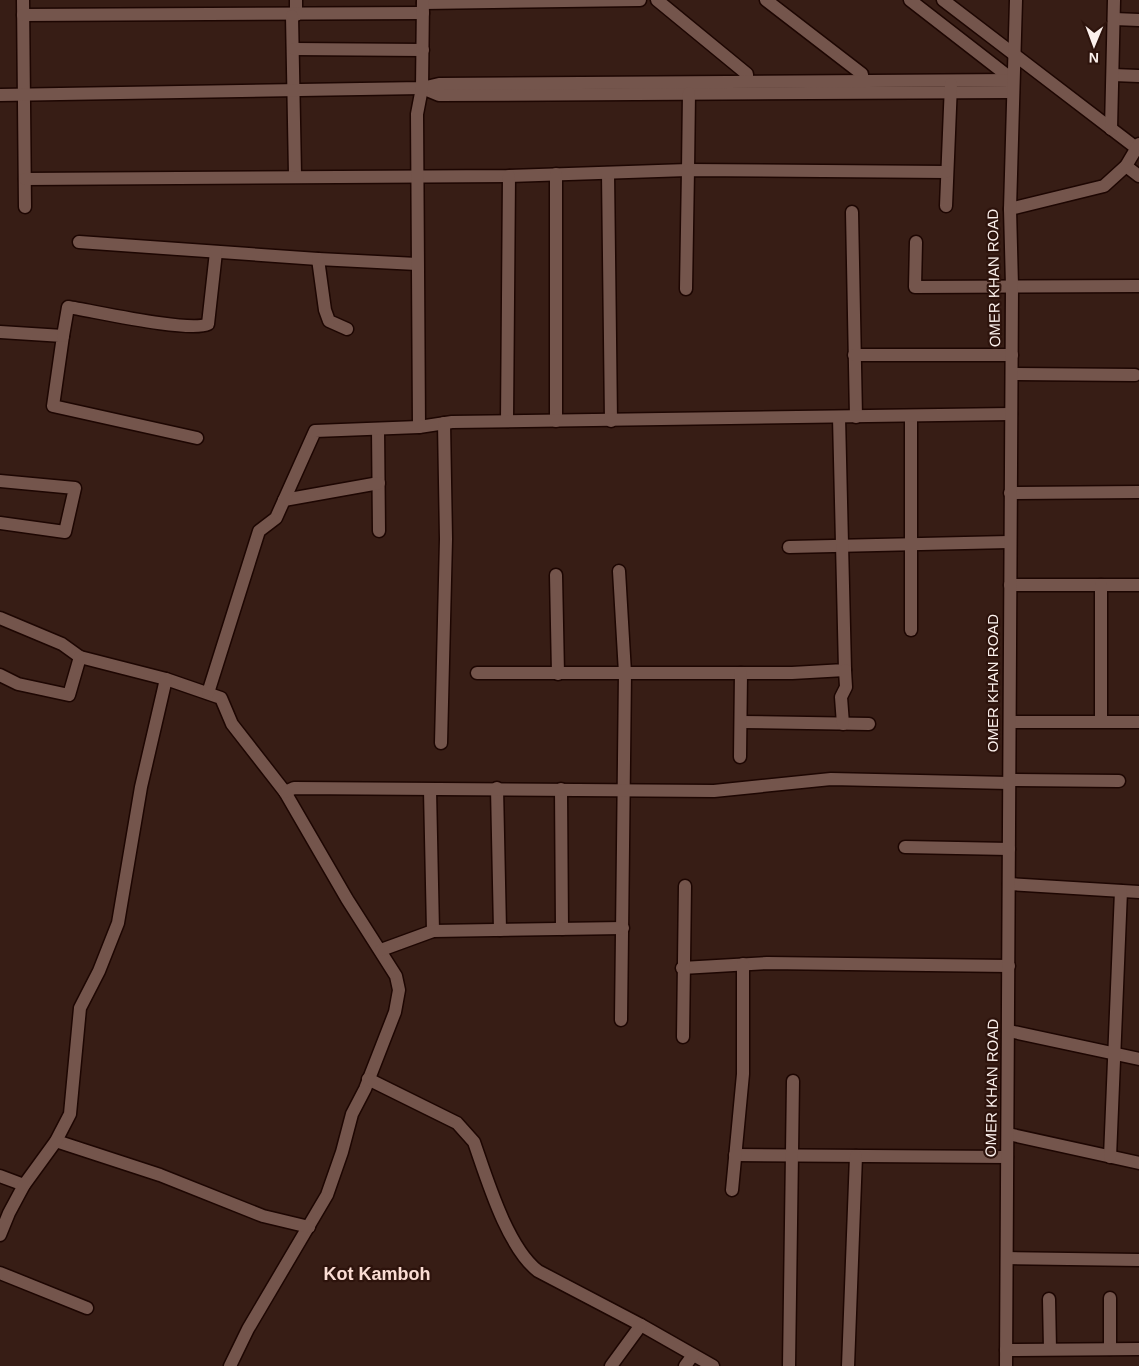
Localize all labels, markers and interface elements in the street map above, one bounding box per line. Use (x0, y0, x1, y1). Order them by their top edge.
north arrow (1069, 20, 1119, 70)
text: N (1089, 50, 1099, 66)
street label: OMER KHAN ROAD (984, 209, 1003, 347)
street label: OMER KHAN ROAD (984, 614, 1001, 752)
street label: OMER KHAN ROAD (982, 1019, 1001, 1157)
district label: Kot Kamboh (324, 1264, 431, 1284)

